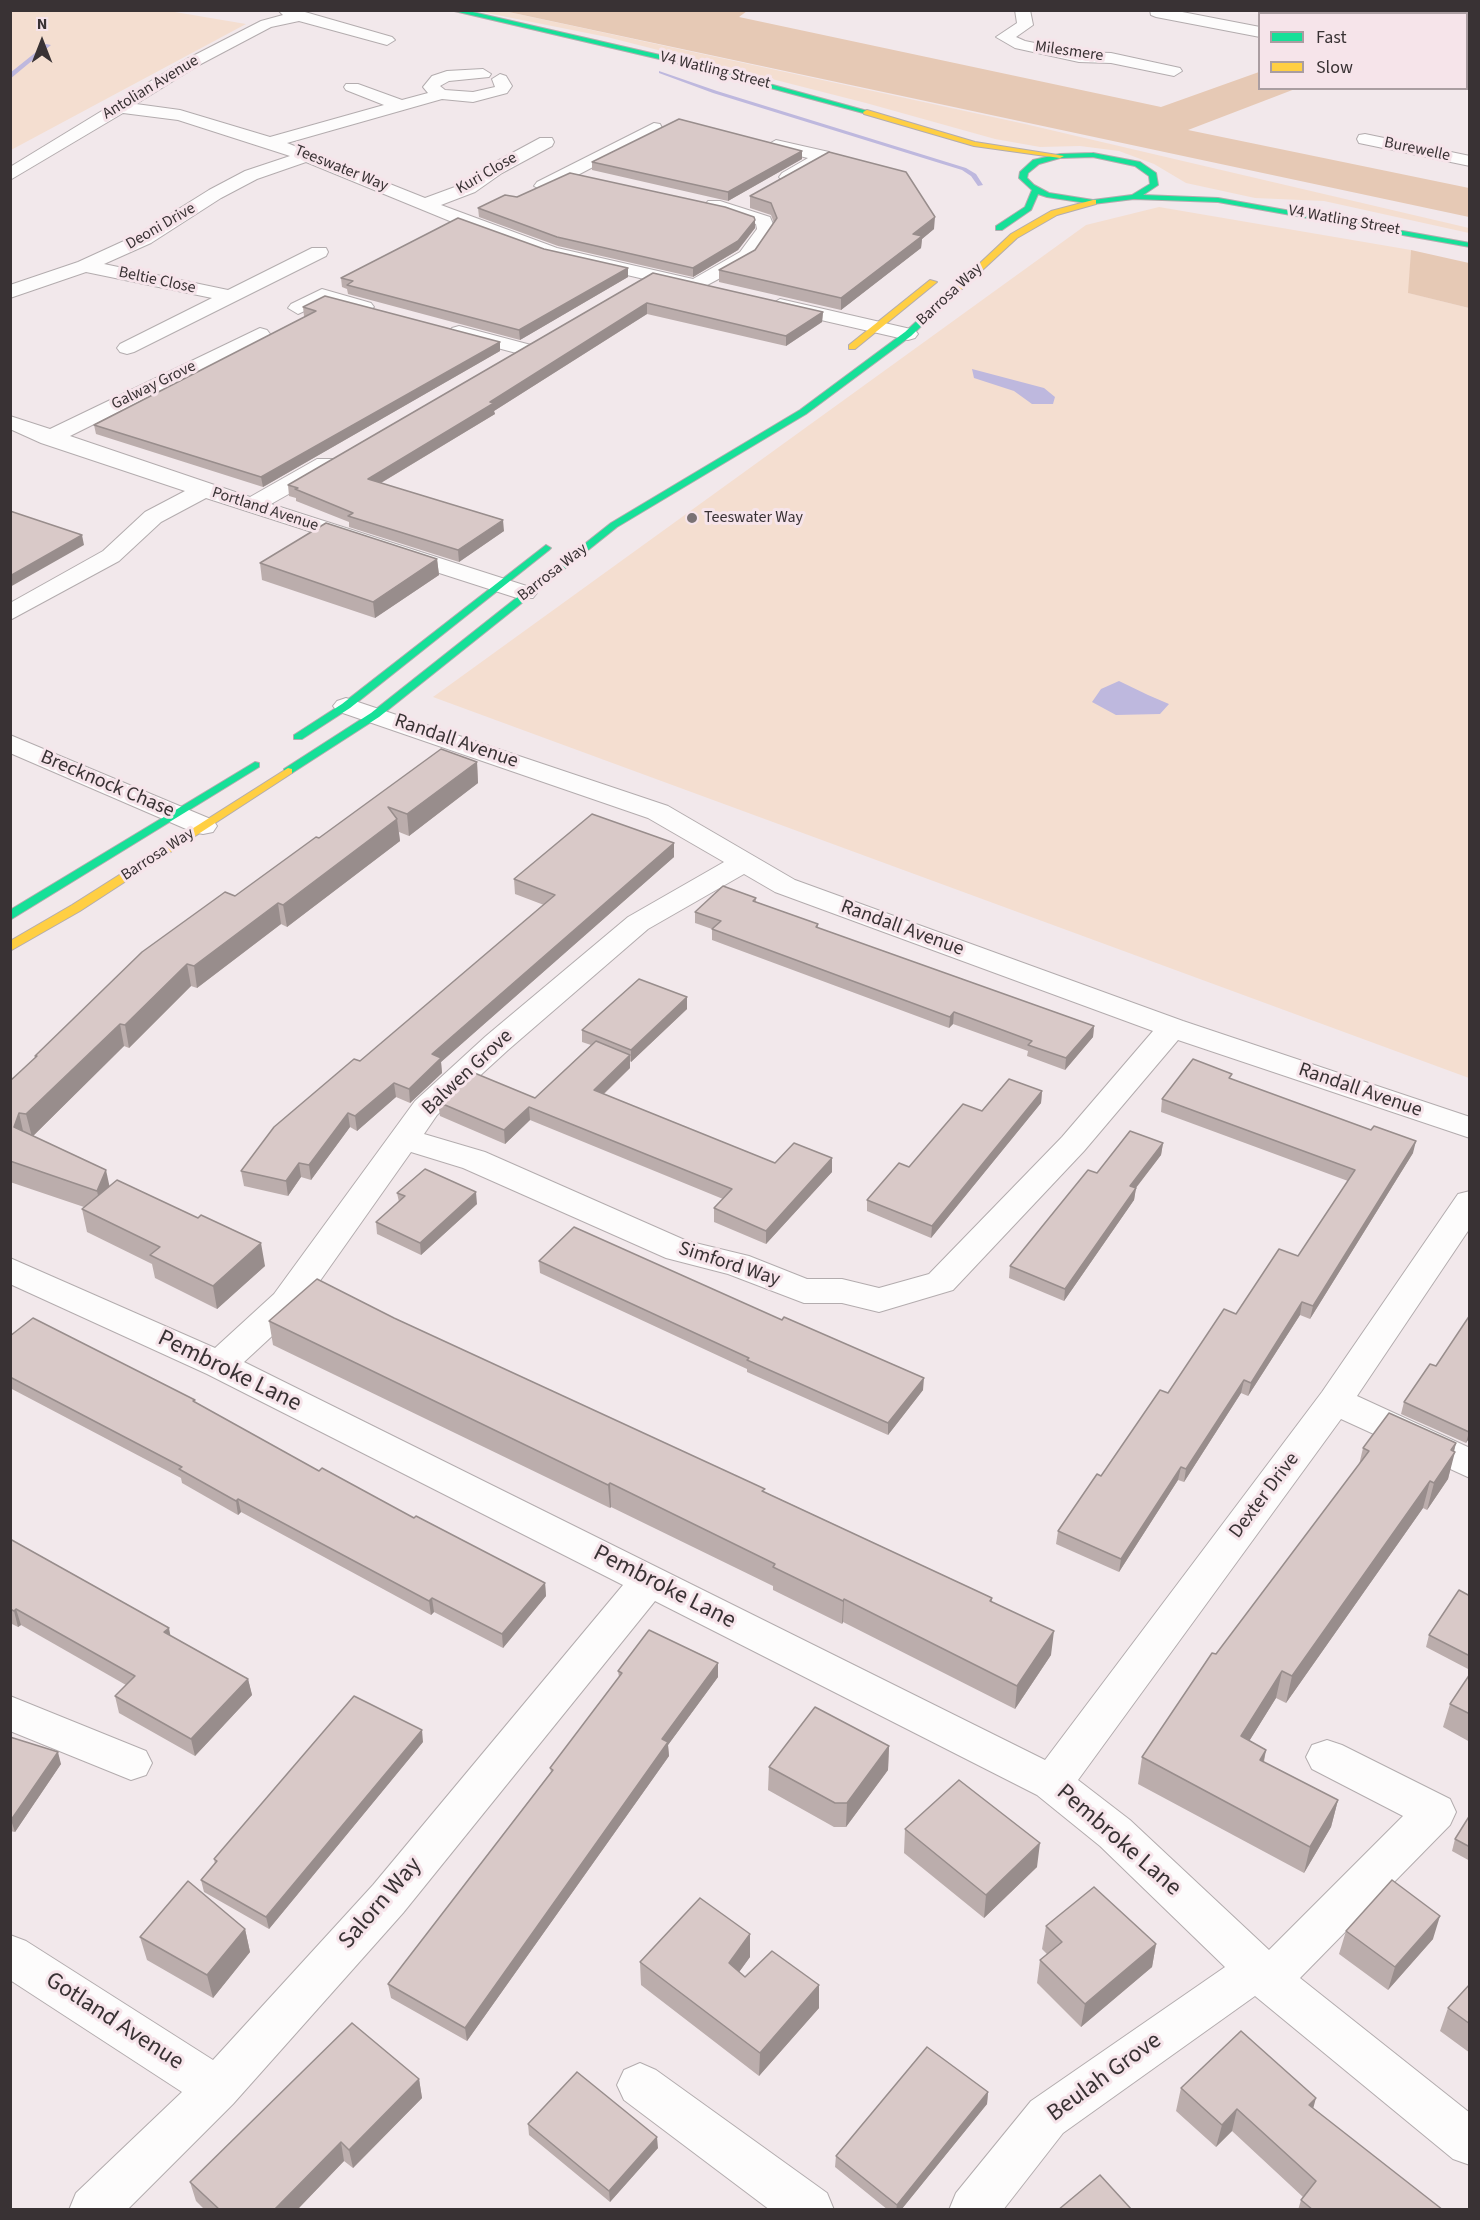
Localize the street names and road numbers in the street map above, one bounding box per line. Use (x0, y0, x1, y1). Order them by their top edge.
street label: Milesmere (1034, 38, 1104, 66)
street label: V4 Watling Street (658, 48, 772, 94)
street label: Antolian Avenue (99, 52, 203, 124)
street label: Burewelle (1382, 134, 1452, 166)
street label: Teeswater Way (292, 142, 390, 196)
street label: Kuri Close (453, 149, 521, 199)
street label: Deoni Drive (123, 199, 199, 255)
street label: V4 Watling Street (1287, 202, 1401, 240)
street label: Barrosa Way (913, 260, 987, 330)
street label: Beltie Close (117, 263, 197, 299)
street label: Galway Grove (109, 357, 199, 415)
street label: Portland Avenue (209, 484, 321, 536)
street label: Barrosa Way (514, 540, 592, 606)
street label: Randall Avenue (391, 710, 521, 774)
street label: Brecknock Chase (37, 746, 177, 824)
street label: Barrosa Way (118, 824, 198, 886)
street label: Randall Avenue (837, 896, 967, 962)
street label: Balwen Grove (418, 1025, 518, 1121)
street label: Randall Avenue (1295, 1059, 1425, 1123)
street label: Simford Way (675, 1237, 783, 1293)
street label: Pembroke Lane (153, 1325, 305, 1419)
street label: Dexter Drive (1225, 1448, 1305, 1544)
street label: Pembroke Lane (588, 1540, 740, 1636)
street label: Pembroke Lane (1050, 1779, 1186, 1903)
street label: Salorn Way (333, 1852, 429, 1956)
street label: Gotland Avenue (40, 1967, 188, 2077)
street label: Beulah Grove (1042, 2027, 1168, 2129)

